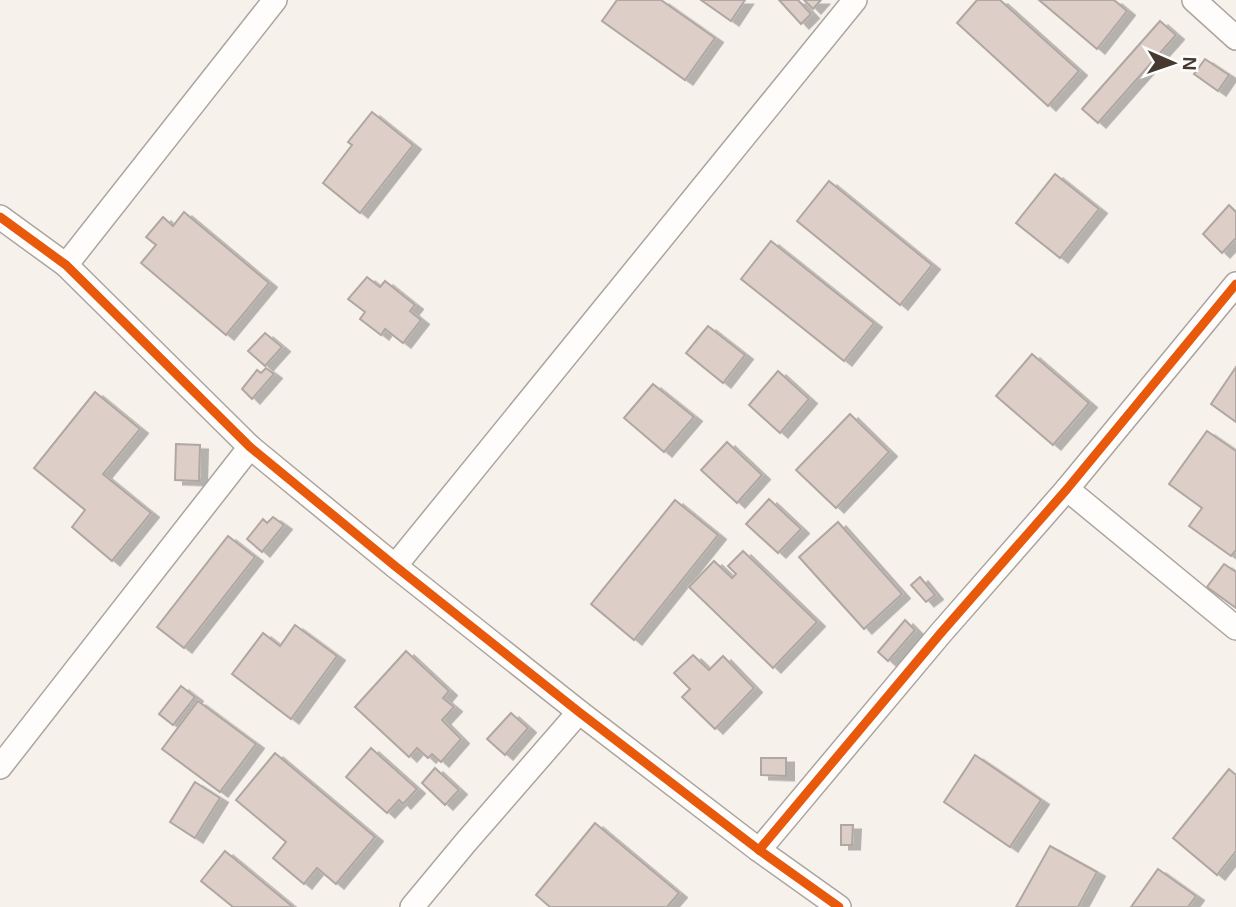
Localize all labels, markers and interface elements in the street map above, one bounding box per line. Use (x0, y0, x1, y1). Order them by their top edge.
north arrow (1138, 28, 1208, 98)
text: N (1179, 56, 1200, 71)

